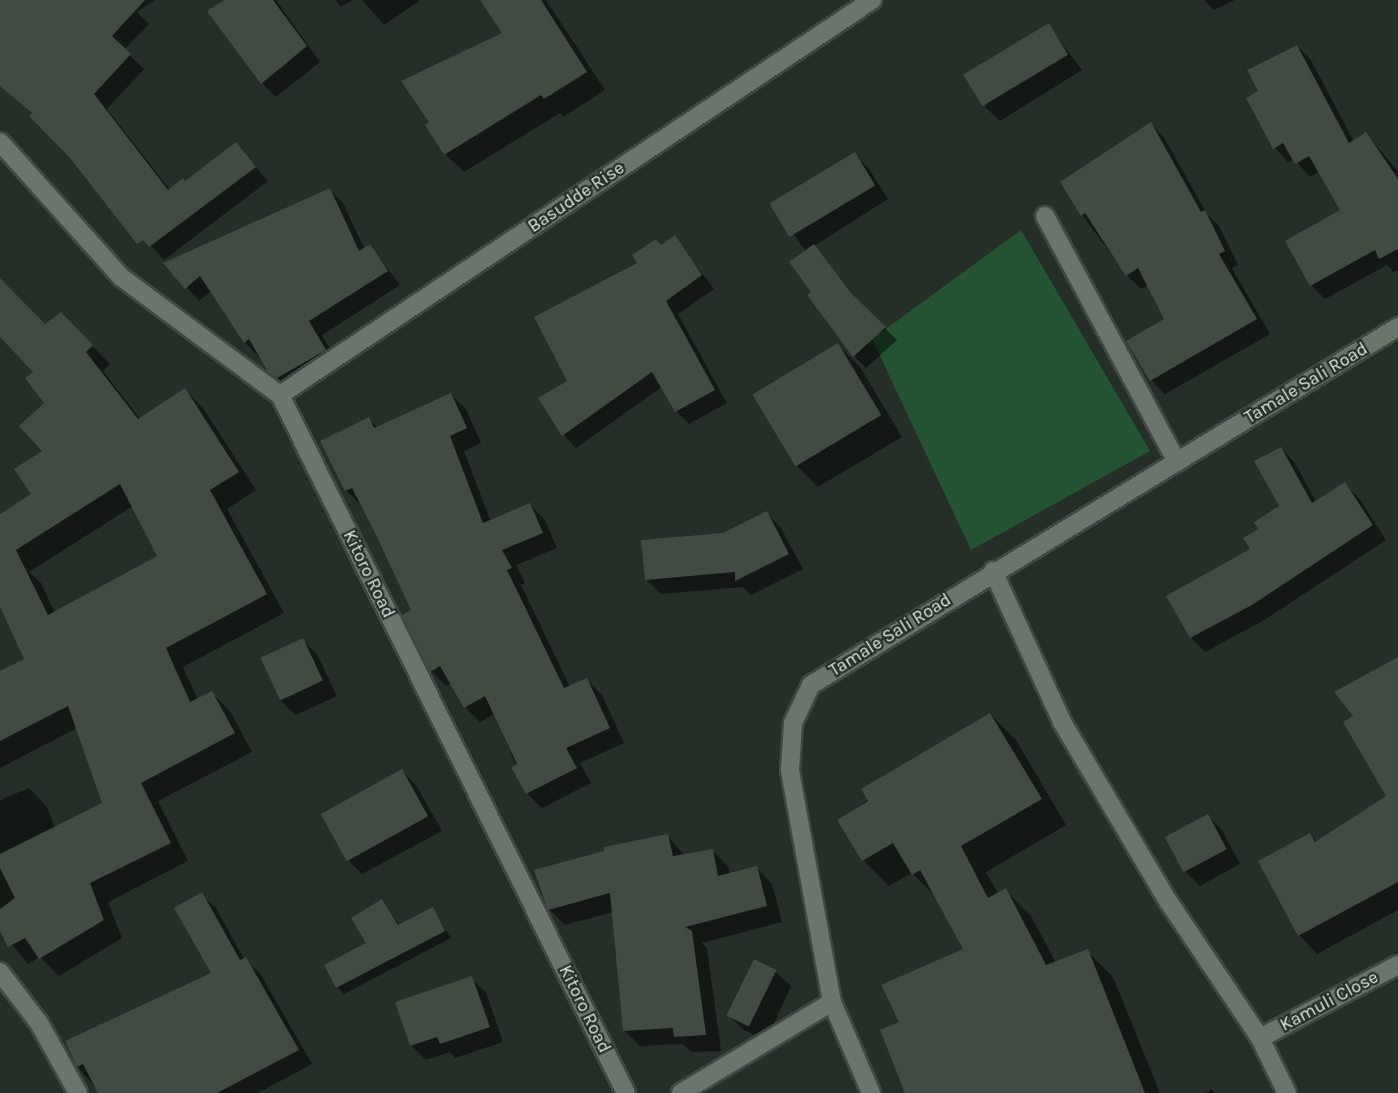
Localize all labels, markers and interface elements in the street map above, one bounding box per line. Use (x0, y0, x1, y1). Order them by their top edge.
street label: Basudde Rise (524, 157, 628, 237)
street label: Tamale Sali Road (1241, 338, 1371, 428)
street label: Kitoro Road (338, 527, 400, 621)
street label: Tamale Sali Road (825, 589, 955, 681)
street label: Kitoro Road (554, 962, 616, 1056)
street label: Kamuli Close (1276, 966, 1382, 1036)

